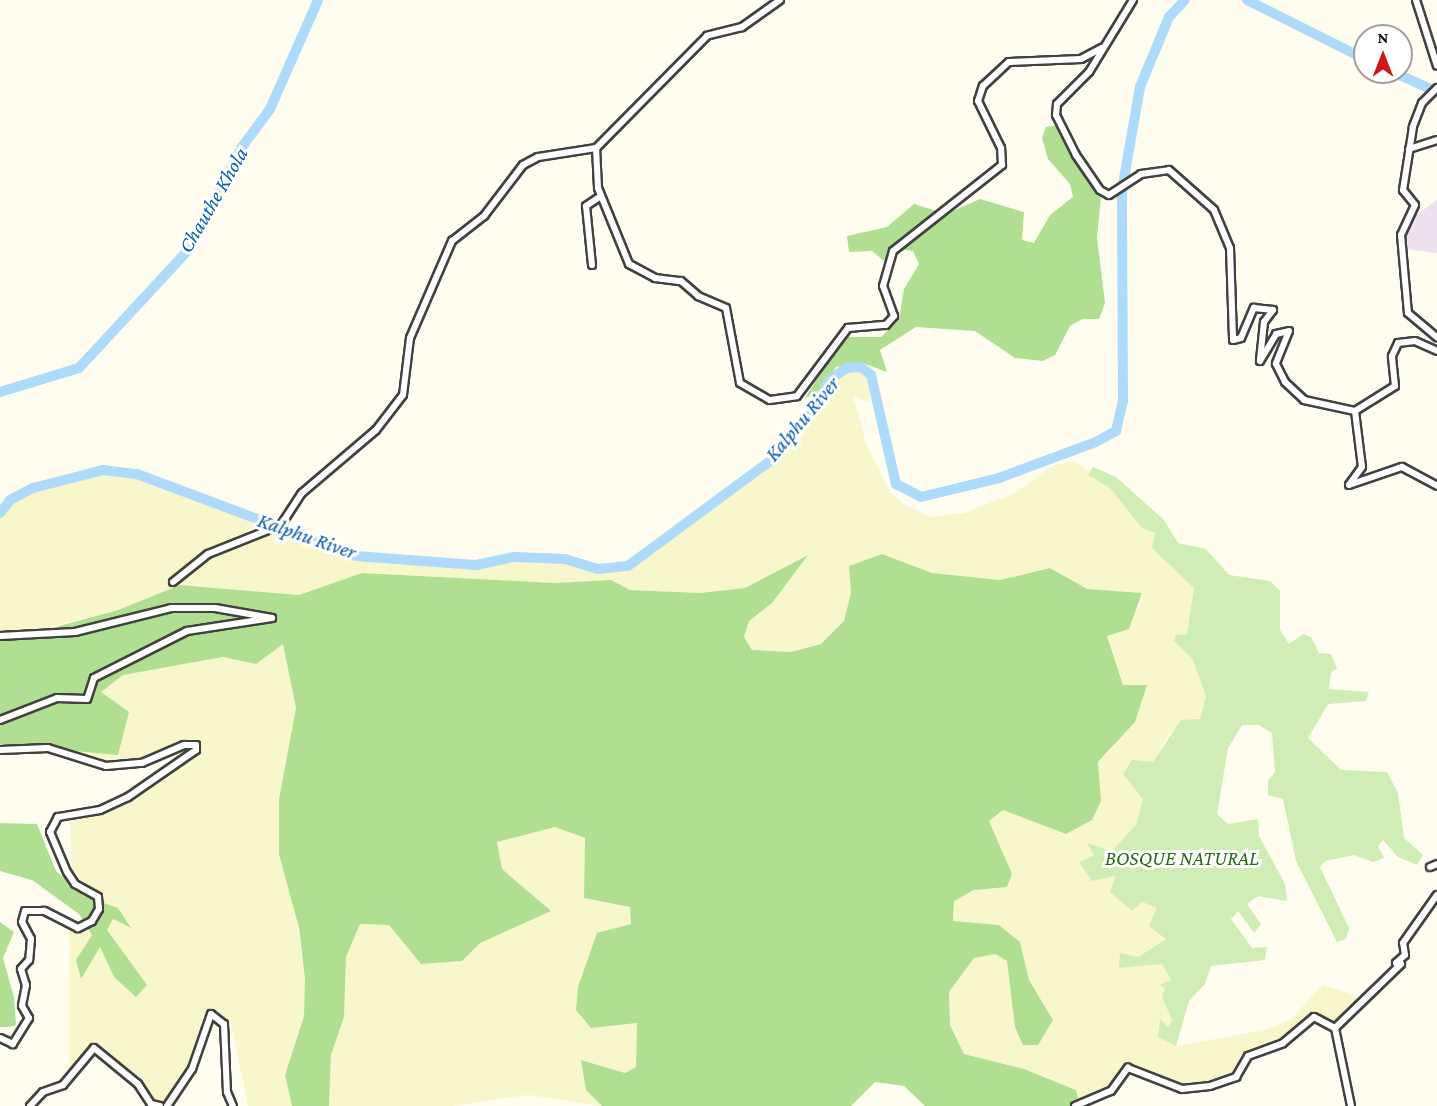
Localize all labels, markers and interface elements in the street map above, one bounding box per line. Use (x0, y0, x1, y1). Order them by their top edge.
north arrow (1353, 24, 1413, 84)
text: N (1378, 29, 1388, 46)
water label: Chauthe Khola (173, 143, 253, 257)
water label: Kalphu River (759, 372, 845, 466)
water label: Kalphu River (254, 507, 360, 565)
park label: BOSQUE NATURAL (1105, 846, 1259, 870)

